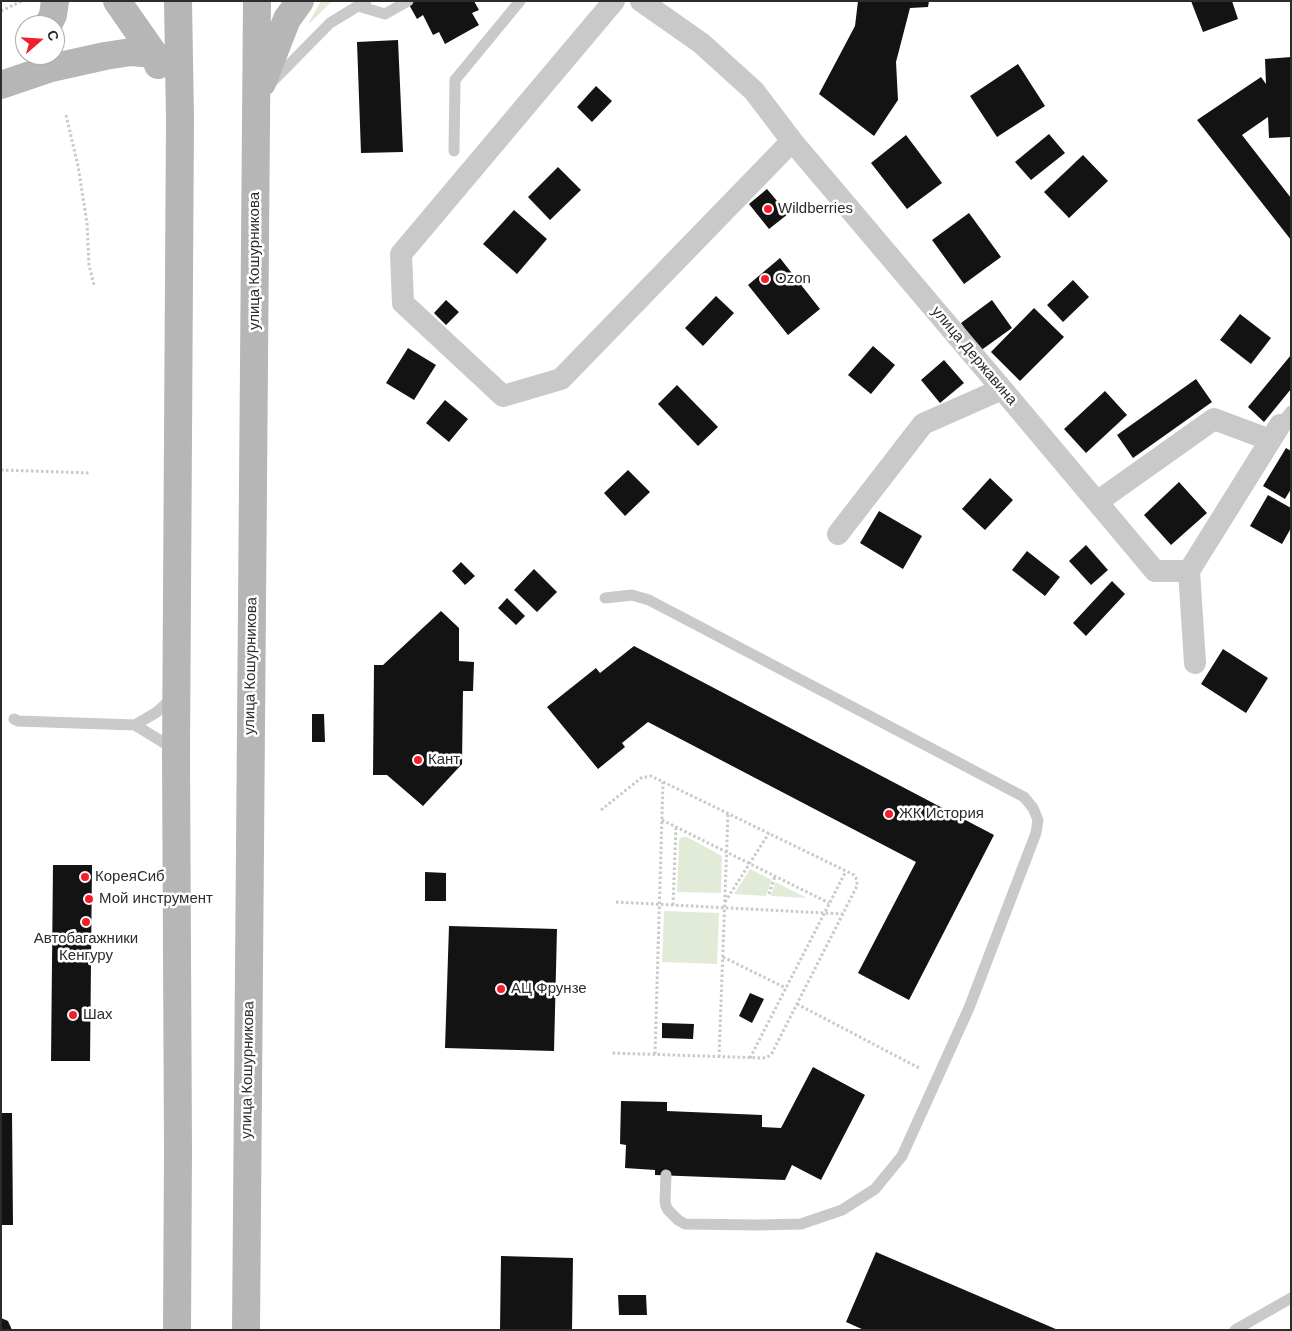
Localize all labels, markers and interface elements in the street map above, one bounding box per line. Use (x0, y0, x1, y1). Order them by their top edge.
north arrow (15, 15, 65, 65)
text: С (44, 28, 62, 43)
street label: улица Кошурникова (246, 192, 264, 330)
place label: Wildberries (778, 200, 853, 218)
marker: Wildberries (762, 203, 774, 215)
place label: Ozon (775, 270, 811, 288)
marker: Ozon (759, 273, 771, 285)
street label: улица Державина (927, 303, 1021, 409)
street label: улица Кошурникова (241, 597, 261, 735)
place label: Кант (428, 751, 460, 769)
marker: Кант (412, 754, 424, 766)
place label: ЖК История (899, 805, 984, 823)
marker: ЖК История (883, 808, 895, 820)
place label: КореяСиб (95, 868, 165, 886)
marker: КореяСиб (79, 871, 91, 883)
place label: Мой инструмент (99, 890, 213, 908)
marker: Мой инструмент (83, 893, 95, 905)
marker: Автобагажники Кенгуру (80, 916, 92, 928)
place label: Автобагажники Кенгуру (34, 930, 138, 965)
place label: АЦ Фрунзе (511, 980, 587, 998)
marker: АЦ Фрунзе (495, 983, 507, 995)
street label: улица Кошурникова (238, 1001, 258, 1139)
place label: Шах (83, 1006, 113, 1024)
marker: Шах (67, 1009, 79, 1021)

